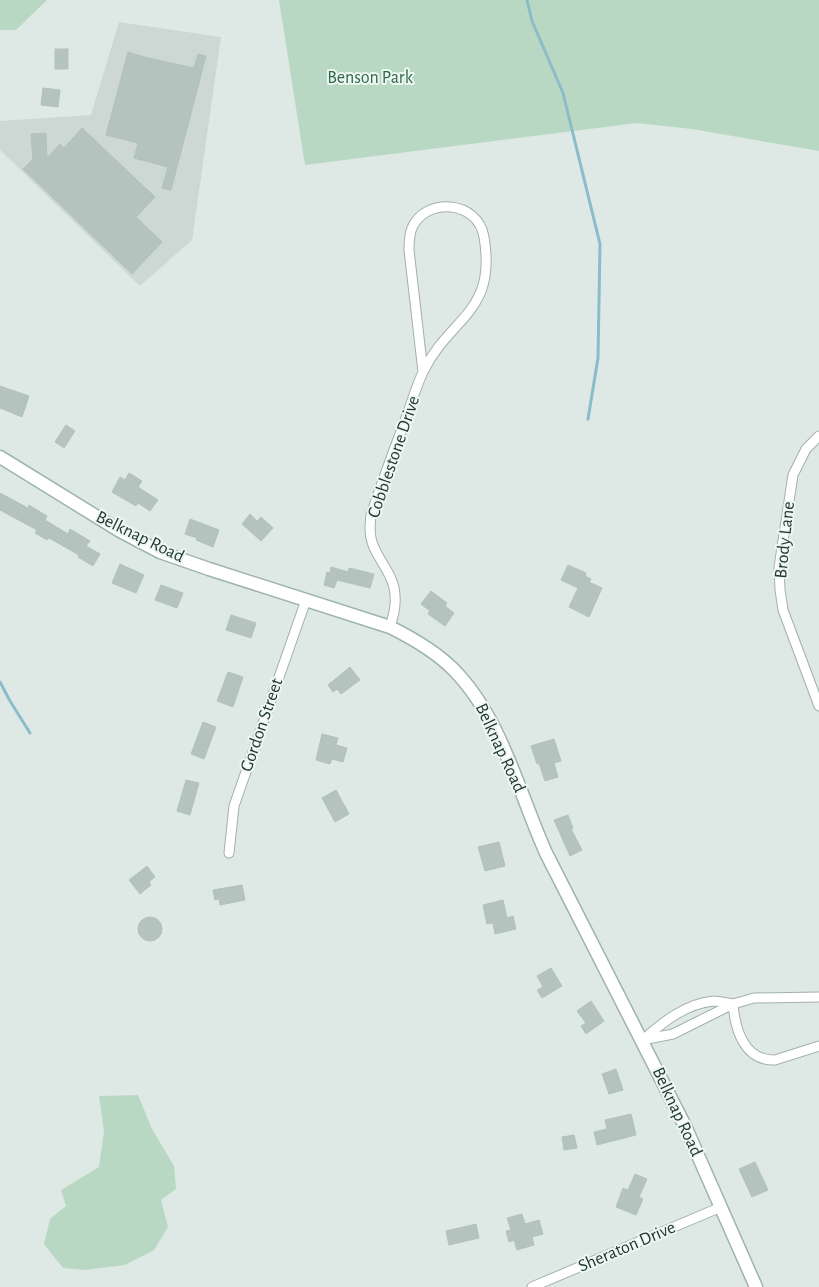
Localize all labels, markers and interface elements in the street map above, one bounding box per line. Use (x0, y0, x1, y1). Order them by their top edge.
park label: Benson Park (327, 69, 414, 87)
street label: Cobblestone Drive (365, 394, 423, 520)
street label: Brody Lane (772, 501, 798, 579)
street label: Belknap Road (93, 508, 187, 566)
street label: Gordon Street (238, 676, 286, 774)
street label: Belknap Road (472, 701, 528, 795)
street label: Belknap Road (649, 1065, 705, 1159)
street label: Sheraton Drive (576, 1218, 678, 1276)

